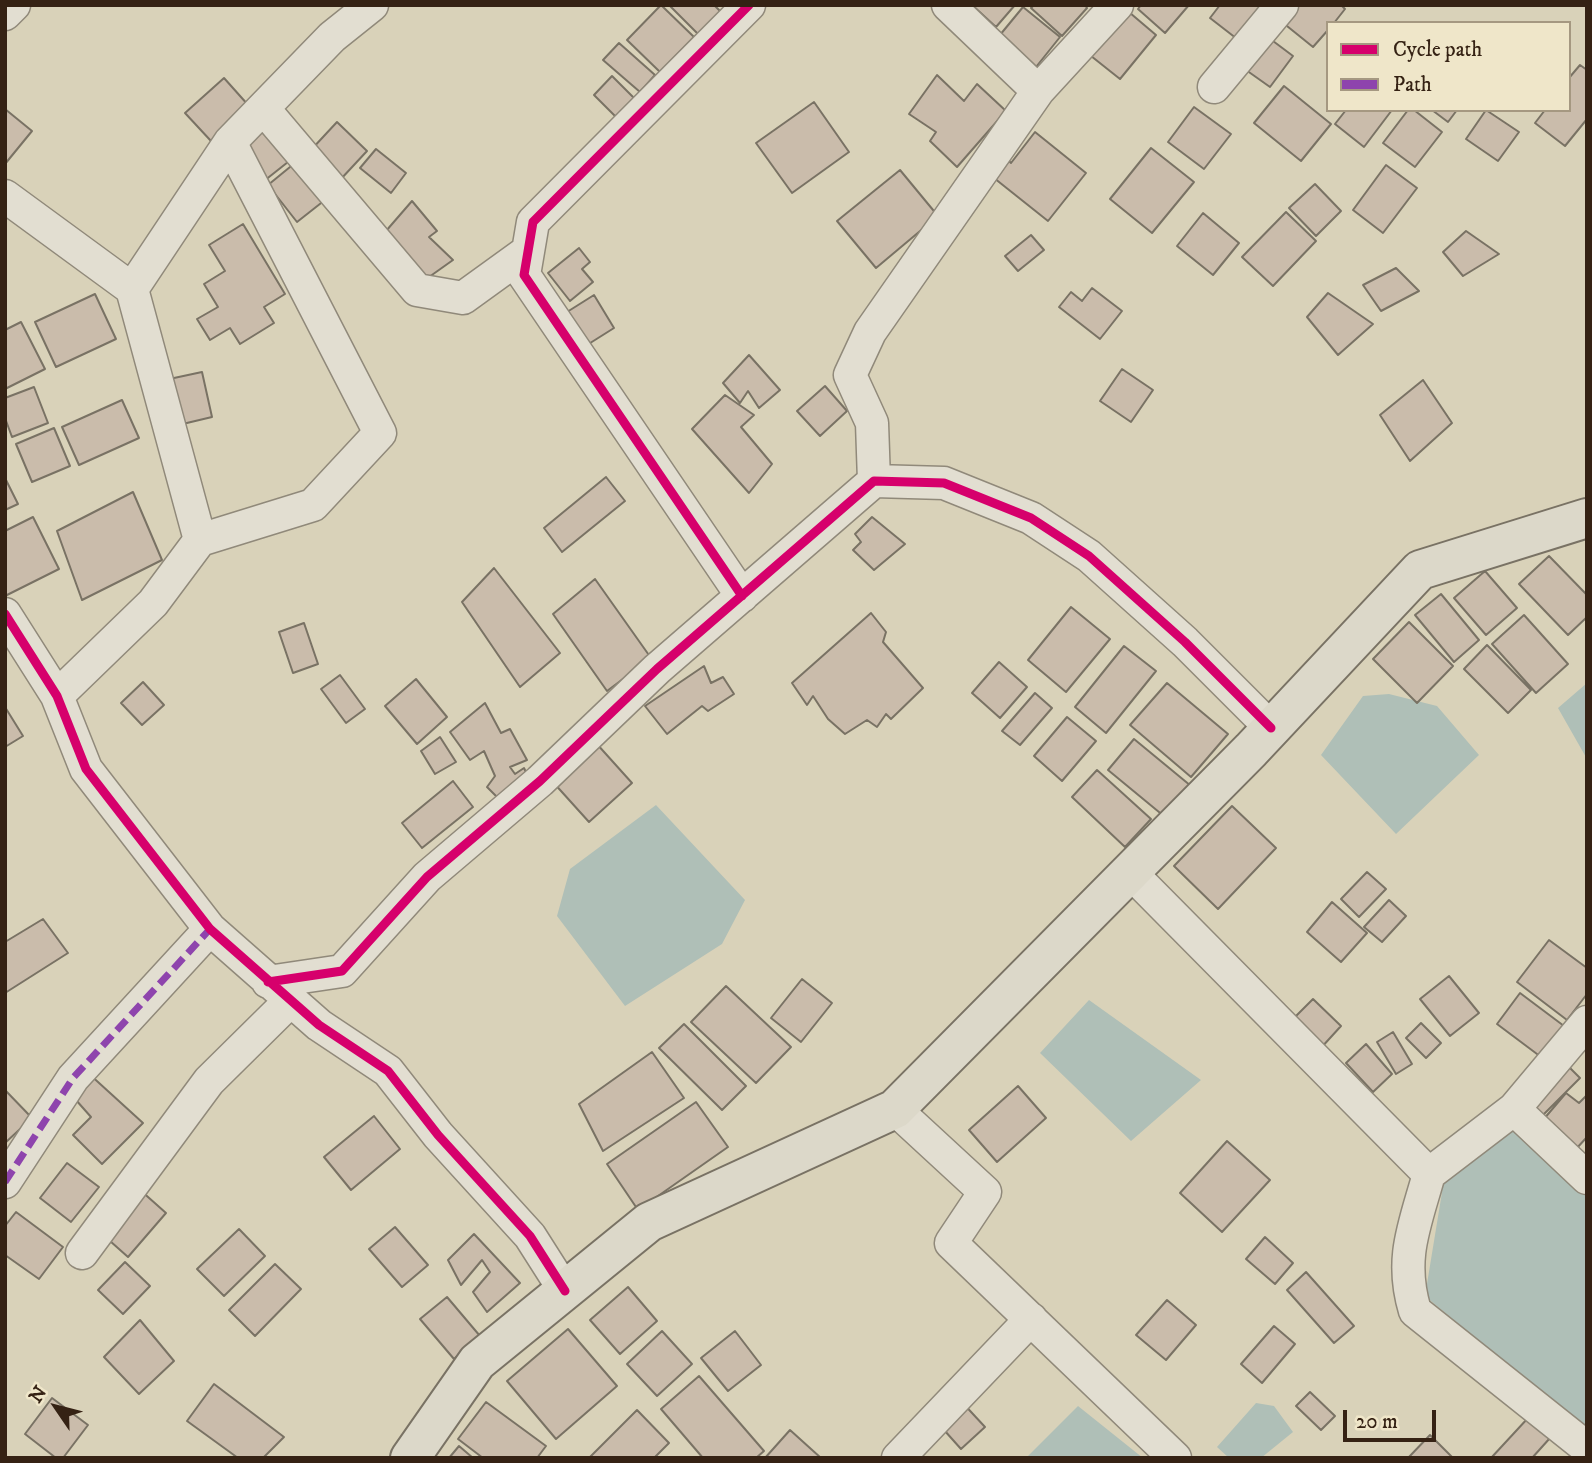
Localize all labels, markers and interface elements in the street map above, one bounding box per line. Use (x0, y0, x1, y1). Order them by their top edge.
legend (1326, 21, 1571, 112)
text: Cycle path (1393, 37, 1482, 63)
text: Path (1393, 72, 1432, 98)
north arrow (21, 1372, 91, 1442)
text: N (24, 1382, 52, 1408)
scale bar (1347, 1396, 1440, 1440)
text: 20 m (1356, 1409, 1398, 1435)

